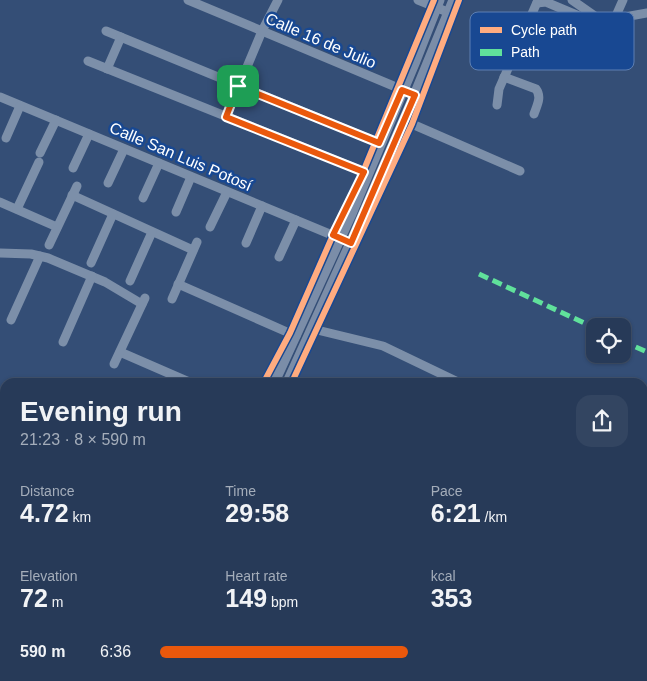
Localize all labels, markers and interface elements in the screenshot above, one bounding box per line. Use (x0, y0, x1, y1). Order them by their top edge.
street label: Calle 16 de Julio (263, 10, 379, 71)
legend (470, 12, 634, 70)
text: Cycle path (511, 22, 577, 38)
text: Path (511, 44, 540, 60)
pin (217, 65, 259, 107)
icon: arrive (224, 72, 252, 100)
street label: Calle San Luis Potosí (107, 119, 255, 194)
map controls (586, 318, 631, 363)
button: locate (586, 318, 631, 363)
button: share (576, 395, 628, 447)
text: Evening run (20, 396, 182, 427)
text: 21:23 · 8 × 590 m (20, 431, 146, 448)
text: Distance (20, 483, 74, 499)
text: Time (225, 483, 256, 499)
text: Pace (431, 483, 463, 499)
text: 4.72 (20, 499, 69, 527)
text: 29:58 (225, 499, 289, 527)
text: 6:21 (431, 499, 481, 527)
text: km (69, 509, 91, 525)
text: /km (481, 509, 507, 525)
text: Elevation (20, 568, 78, 584)
text: Heart rate (225, 568, 288, 584)
text: kcal (431, 568, 456, 584)
text: 72 (20, 584, 48, 612)
text: 149 (225, 584, 267, 612)
text: 353 (431, 584, 472, 612)
text: m (48, 594, 63, 610)
text: bpm (267, 594, 298, 610)
text: 590 m (20, 643, 65, 660)
text: 6:36 (100, 643, 131, 660)

